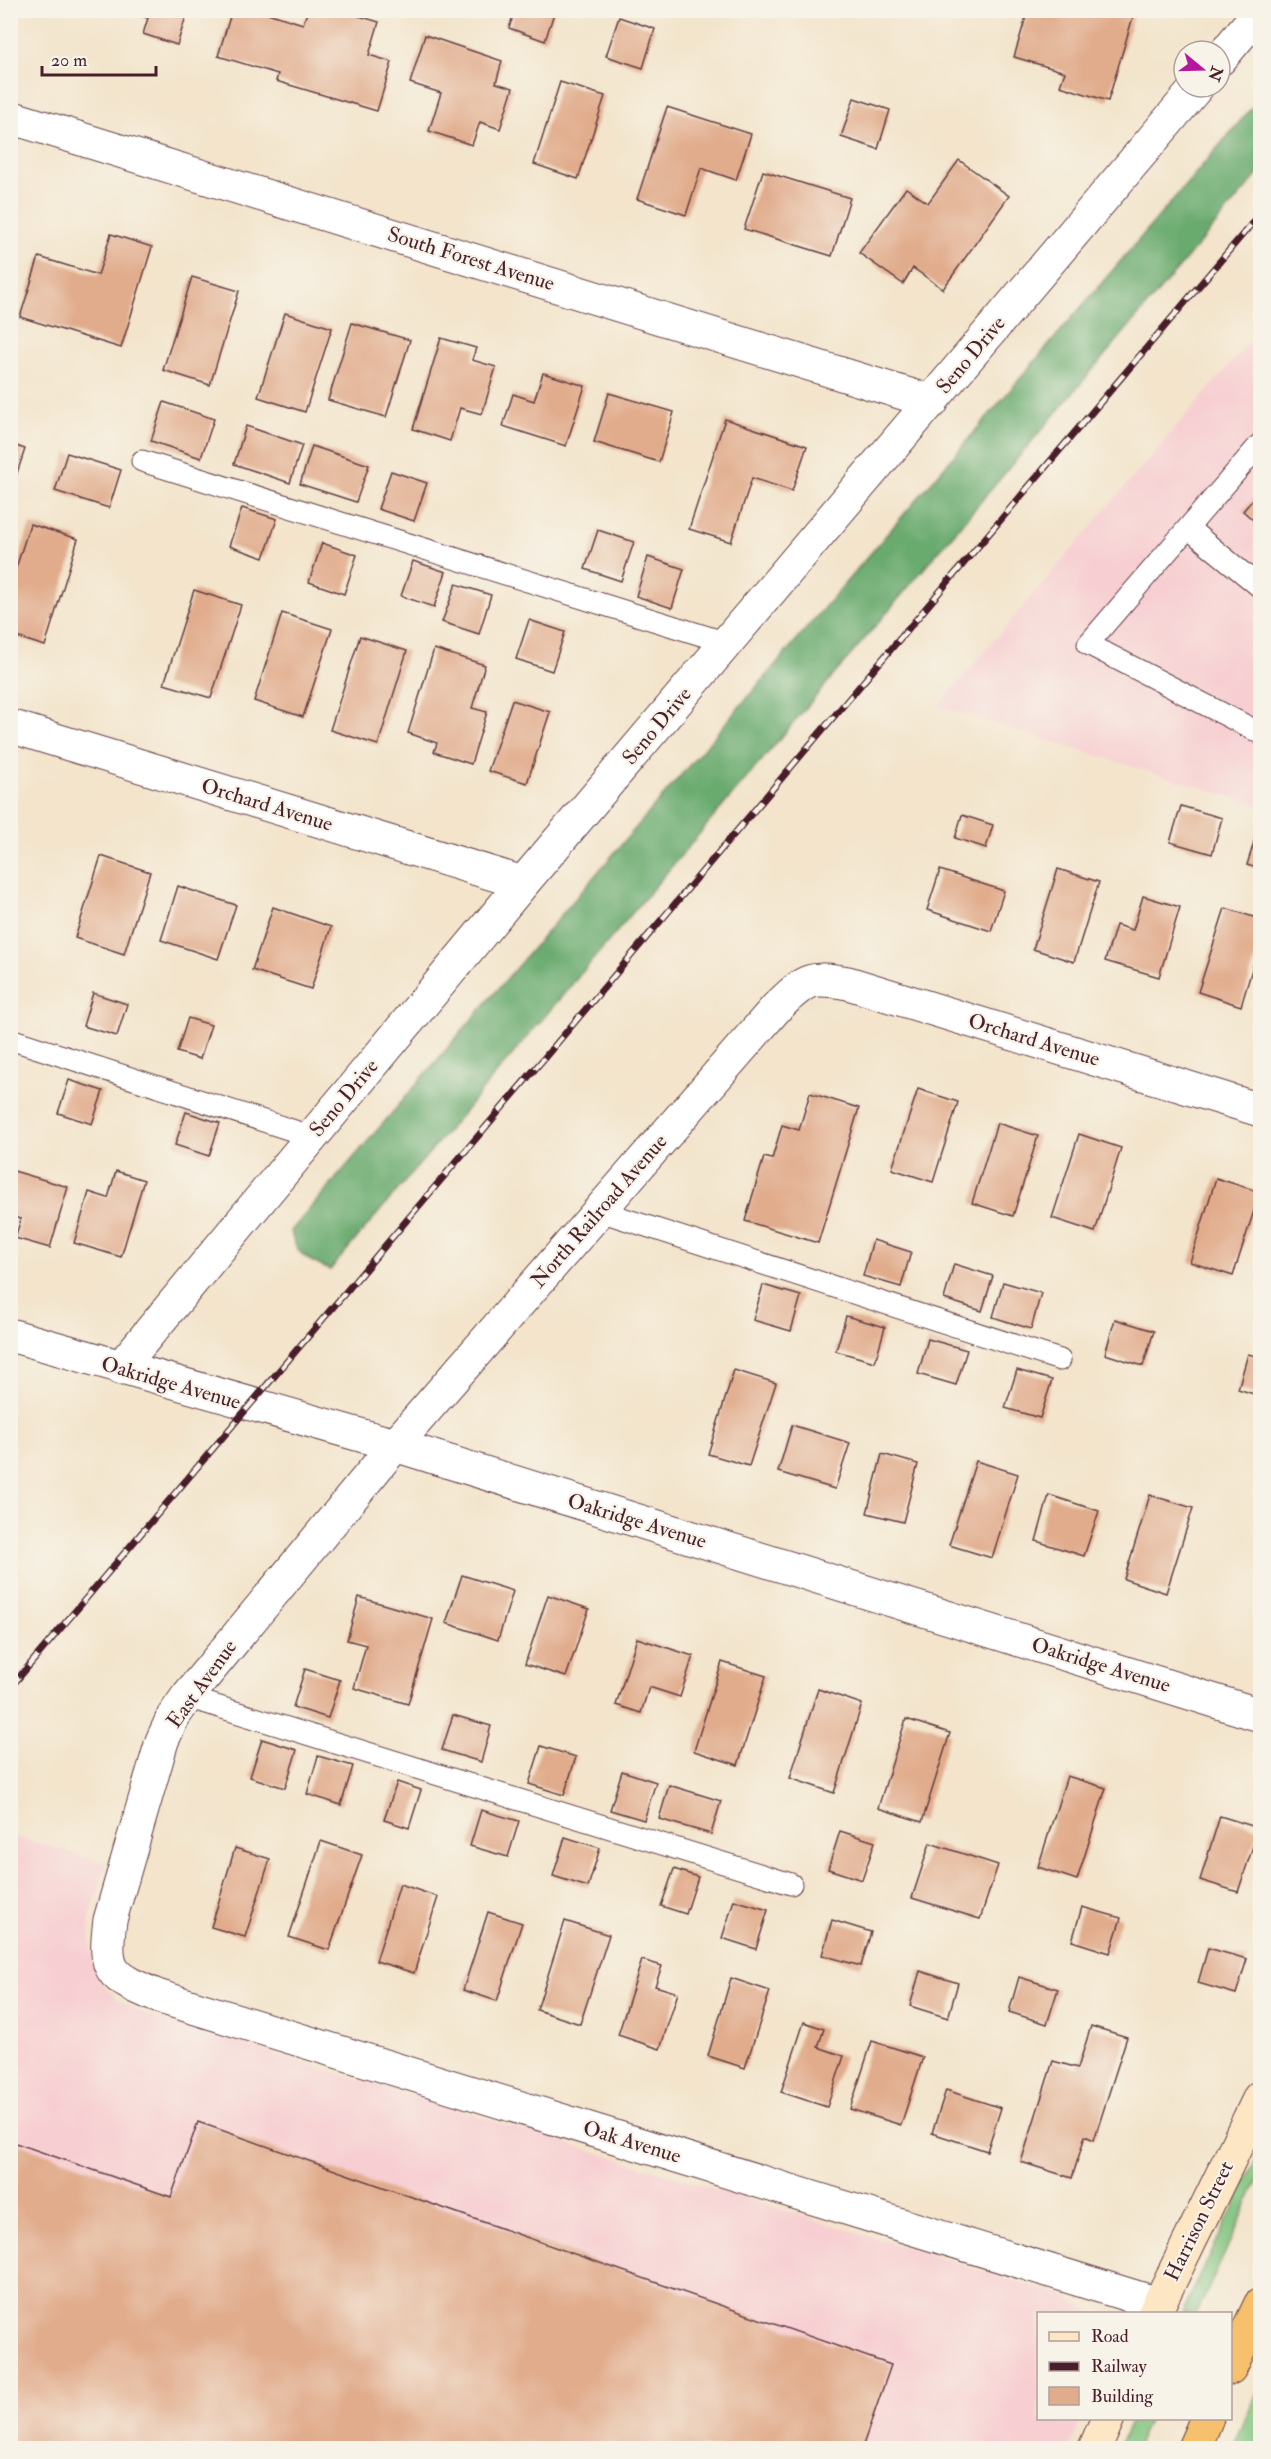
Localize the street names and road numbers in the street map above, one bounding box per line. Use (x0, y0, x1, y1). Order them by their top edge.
street label: South Forest Avenue (384, 221, 558, 297)
street label: Seno Drive (930, 310, 1012, 400)
street label: Seno Drive (616, 681, 698, 771)
street label: Orchard Avenue (198, 772, 336, 838)
street label: Orchard Avenue (965, 1007, 1103, 1073)
street label: Seno Drive (303, 1053, 385, 1143)
street label: North Railroad Avenue (525, 1128, 673, 1294)
street label: Oakridge Avenue (98, 1350, 244, 1416)
street label: Oakridge Avenue (564, 1487, 710, 1555)
street label: Oakridge Avenue (1028, 1631, 1174, 1699)
street label: East Avenue (161, 1634, 243, 1734)
street label: Oak Avenue (580, 2114, 684, 2170)
street label: Harrison Street (1158, 2156, 1240, 2285)

